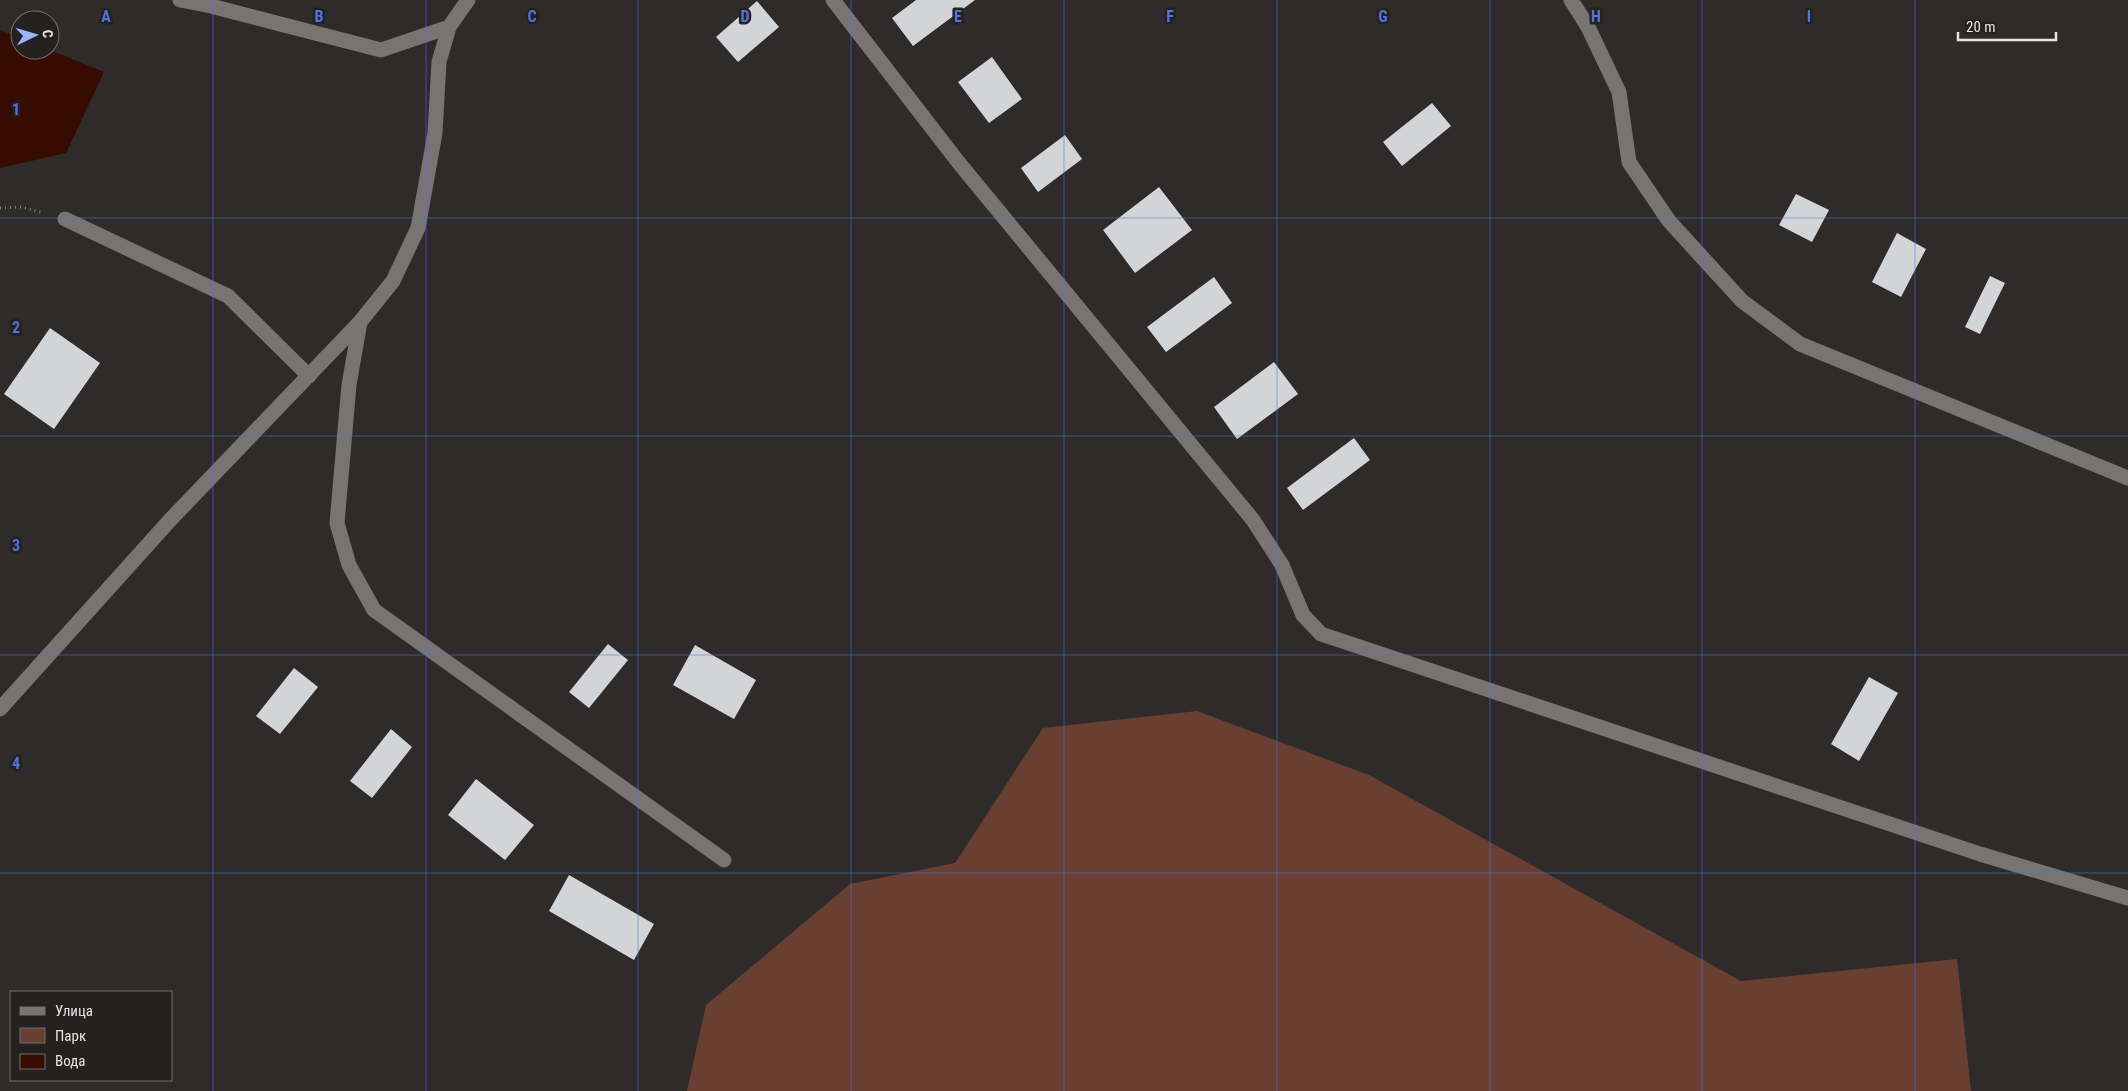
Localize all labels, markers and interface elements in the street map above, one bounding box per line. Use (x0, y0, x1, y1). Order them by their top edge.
text: A (101, 7, 111, 26)
text: B (315, 7, 324, 26)
text: C (527, 7, 537, 26)
text: D (740, 7, 750, 26)
text: E (954, 7, 962, 26)
text: F (1166, 7, 1174, 26)
text: G (1378, 7, 1388, 26)
text: H (1591, 7, 1601, 26)
text: I (1807, 7, 1811, 26)
north arrow (10, 10, 60, 60)
scale bar (1958, 10, 2056, 42)
text: 20 m (1966, 18, 1996, 36)
text: С (40, 29, 56, 39)
text: 1 (12, 100, 20, 119)
text: 2 (12, 318, 20, 337)
text: 3 (12, 536, 20, 555)
text: 4 (12, 754, 20, 773)
legend (10, 991, 172, 1081)
text: Улица (55, 1002, 93, 1020)
text: Парк (55, 1027, 86, 1045)
text: Вода (55, 1052, 85, 1070)

